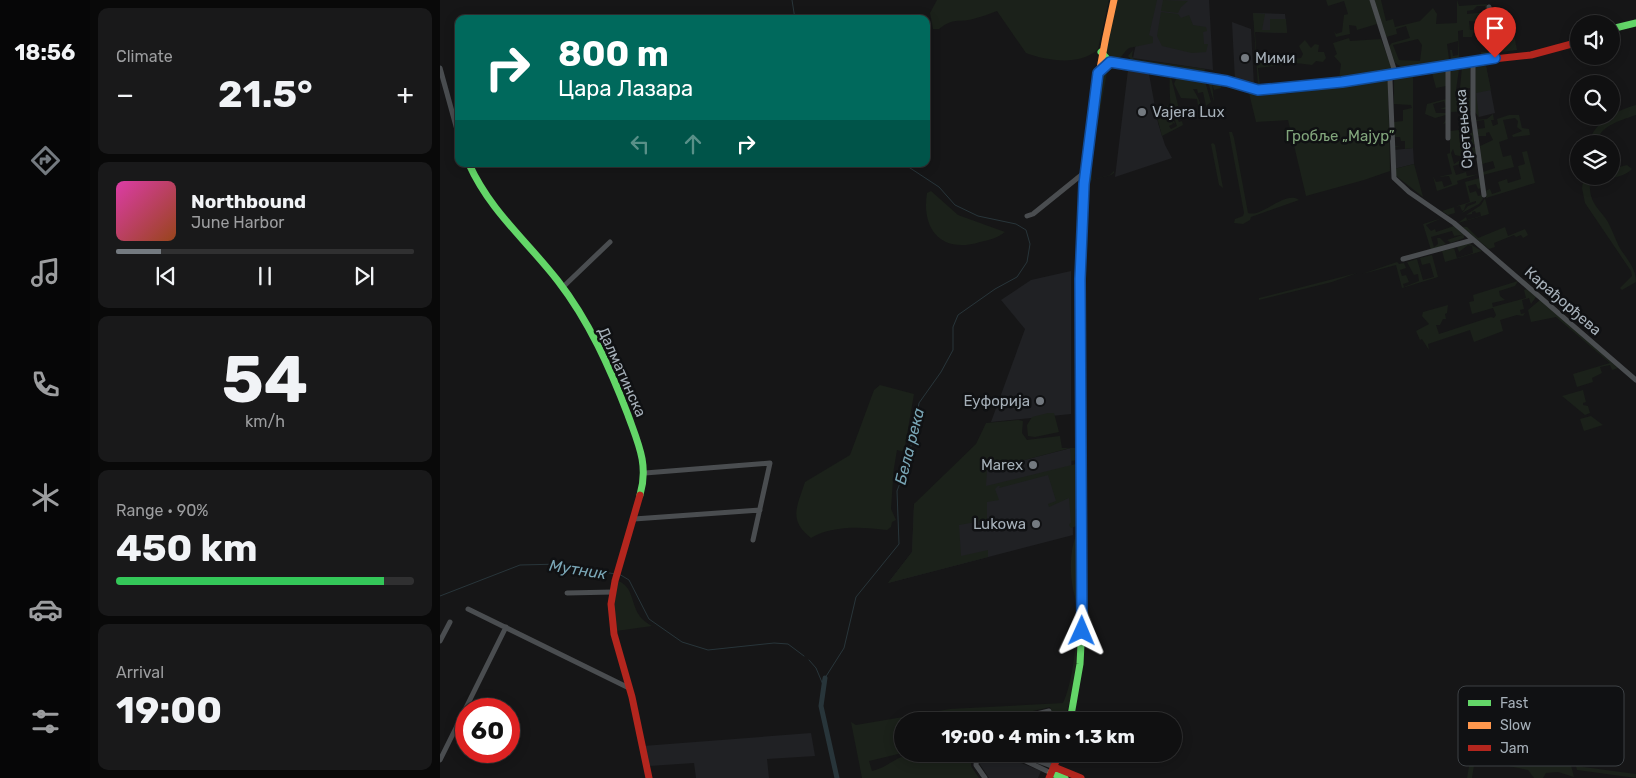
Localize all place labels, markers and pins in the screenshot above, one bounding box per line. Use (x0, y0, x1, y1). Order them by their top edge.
pin (1474, 7, 1516, 58)
place label: Мими (1255, 49, 1295, 67)
marker: Мими (1239, 52, 1251, 64)
place label: Vajera Lux (1152, 103, 1224, 121)
marker: Vajera Lux (1136, 106, 1148, 118)
place label: Еуфорија (963, 392, 1030, 410)
marker: Еуфорија (1034, 395, 1046, 407)
place label: Marex (981, 456, 1023, 474)
marker: Marex (1027, 459, 1039, 471)
place label: Lukowa (973, 515, 1026, 533)
marker: Lukowa (1030, 518, 1042, 530)

